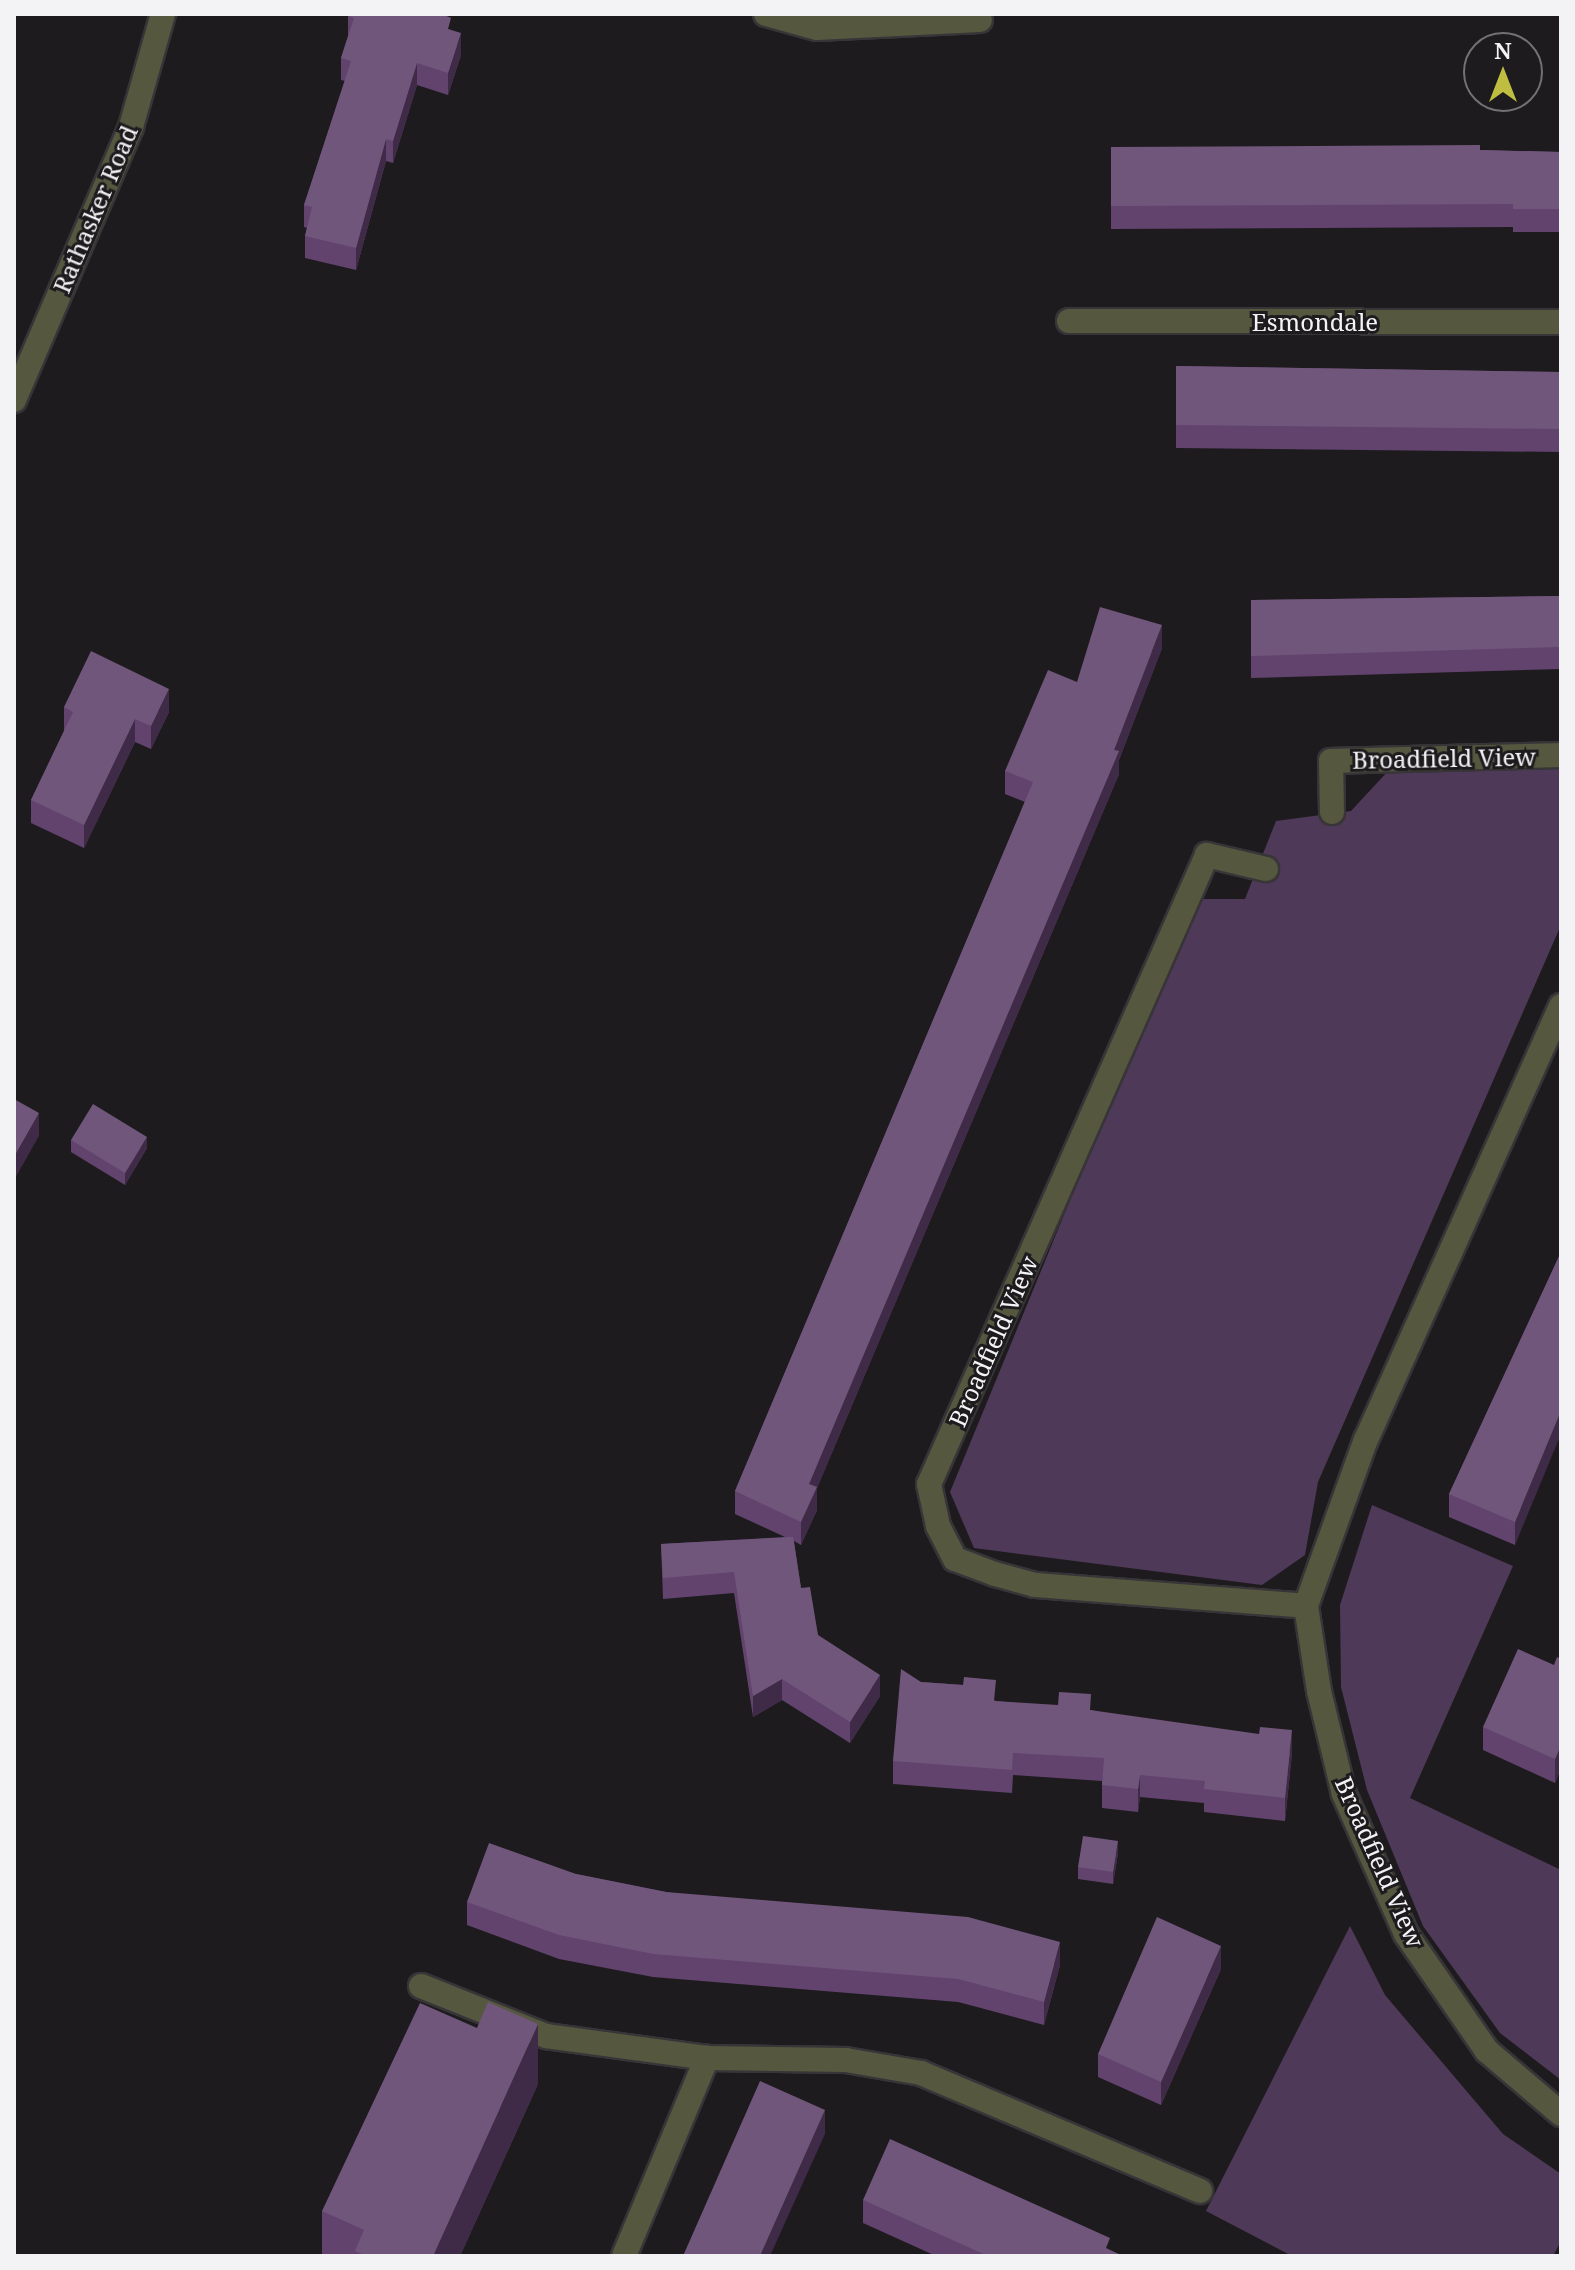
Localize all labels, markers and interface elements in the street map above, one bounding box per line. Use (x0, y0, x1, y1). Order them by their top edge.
north arrow (1463, 32, 1543, 112)
text: N (1494, 35, 1512, 65)
street label: Rathasker Road (47, 121, 143, 297)
street label: Esmondale (1252, 308, 1378, 336)
street label: Broadfield View (1352, 742, 1536, 774)
street label: Broadfield View (942, 1251, 1044, 1431)
street label: Broadfield View (1329, 1772, 1431, 1952)

